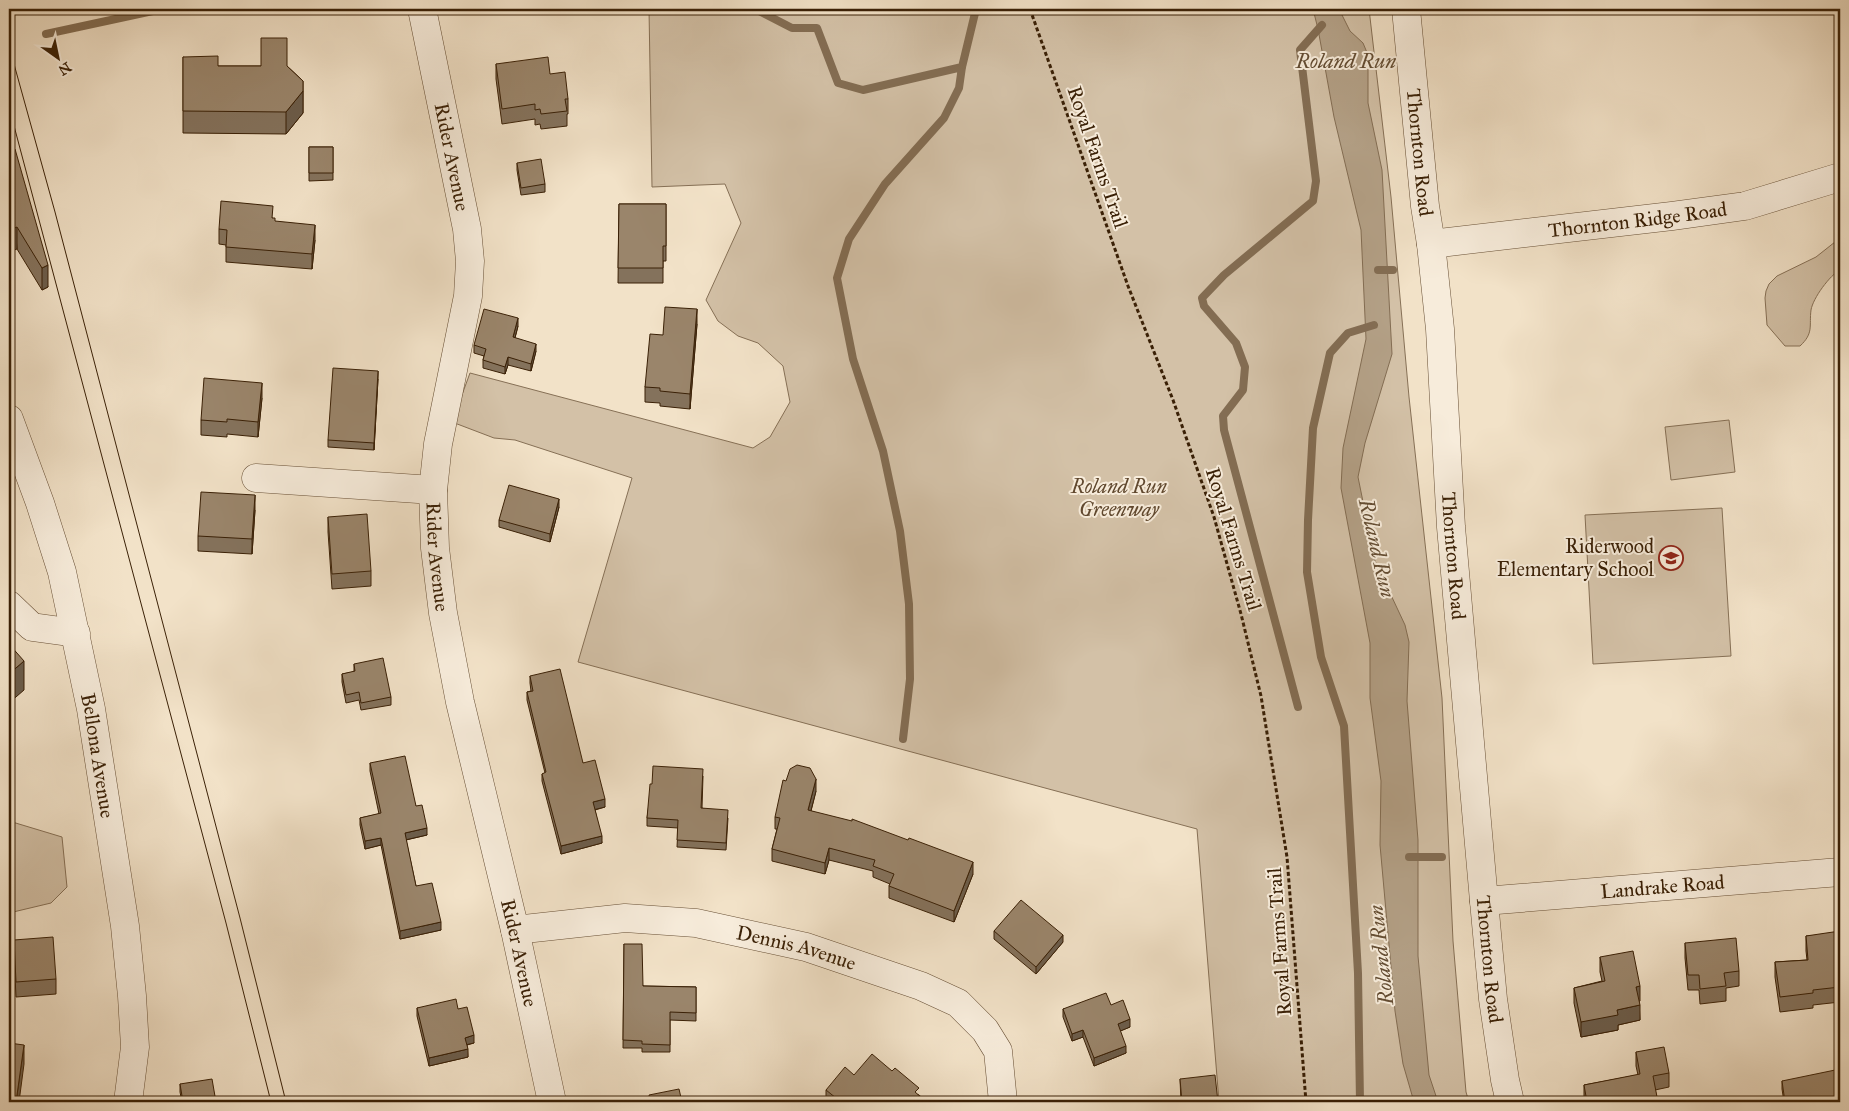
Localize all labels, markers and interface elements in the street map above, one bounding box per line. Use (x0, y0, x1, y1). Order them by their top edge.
north arrow (32, 32, 82, 82)
water label: Roland Run (1295, 48, 1396, 74)
text: N (55, 58, 74, 79)
street label: Royal Farms Trail (1062, 83, 1134, 232)
street label: Thornton Road (1402, 87, 1438, 218)
street label: Rider Avenue (430, 101, 475, 213)
street label: Thornton Ridge Road (1547, 197, 1728, 242)
street label: Royal Farms Trail (1201, 465, 1267, 614)
park label: Roland Run Greenway (1070, 474, 1167, 521)
street label: Thornton Road (1437, 491, 1471, 621)
water label: Roland Run (1353, 495, 1401, 600)
street label: Rider Avenue (421, 502, 455, 613)
place label: Riderwood Elementary School (1497, 534, 1655, 581)
school or university icon: Riderwood Elementary School (1658, 545, 1684, 571)
street label: Bellona Avenue (76, 691, 120, 820)
street label: Royal Farms Trail (1262, 867, 1296, 1017)
street label: Landrake Road (1599, 869, 1725, 903)
street label: Thornton Road (1472, 894, 1508, 1025)
street label: Rider Avenue (496, 896, 543, 1009)
water label: Roland Run (1363, 904, 1399, 1007)
street label: Dennis Avenue (734, 920, 859, 975)

